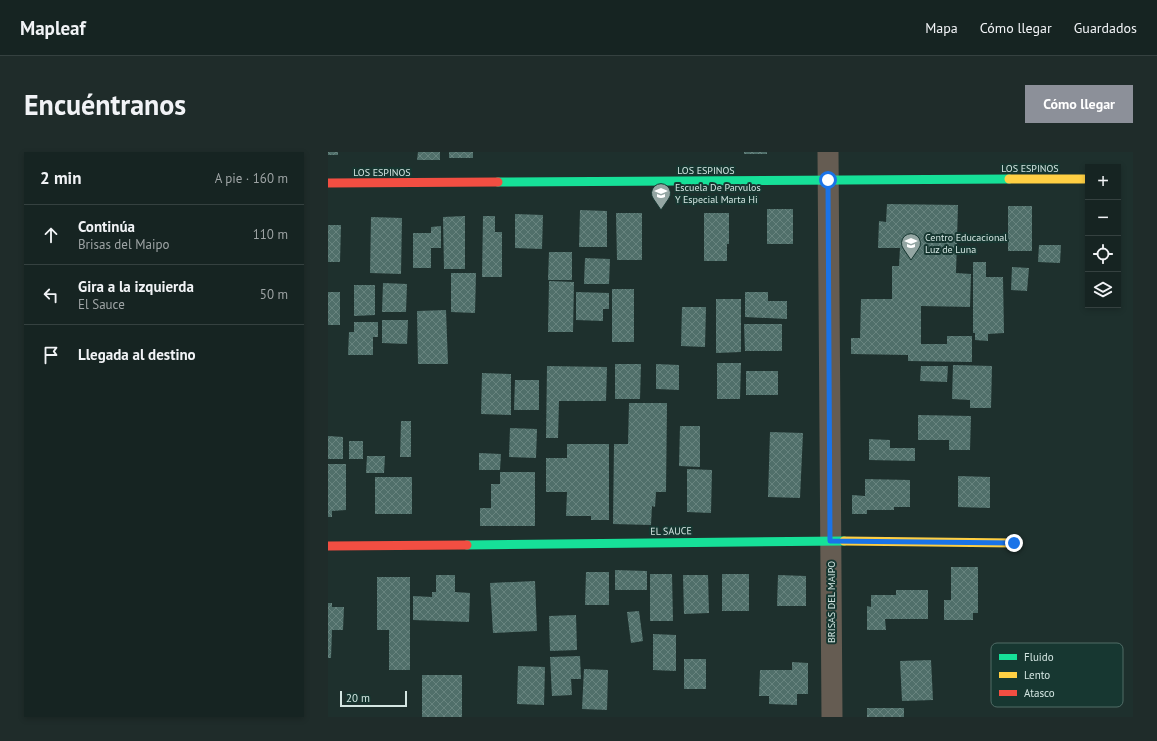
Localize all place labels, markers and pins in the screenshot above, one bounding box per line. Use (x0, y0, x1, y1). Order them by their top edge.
place label: Escuela De Parvulos Y Especial Marta Hi (675, 181, 761, 206)
school or university icon: Escuela De Parvulos Y Especial Marta Hi (650, 182, 672, 210)
place label: Centro Educacional Luz de Luna (925, 231, 1007, 256)
school or university icon: Centro Educacional Luz de Luna (900, 232, 922, 260)

